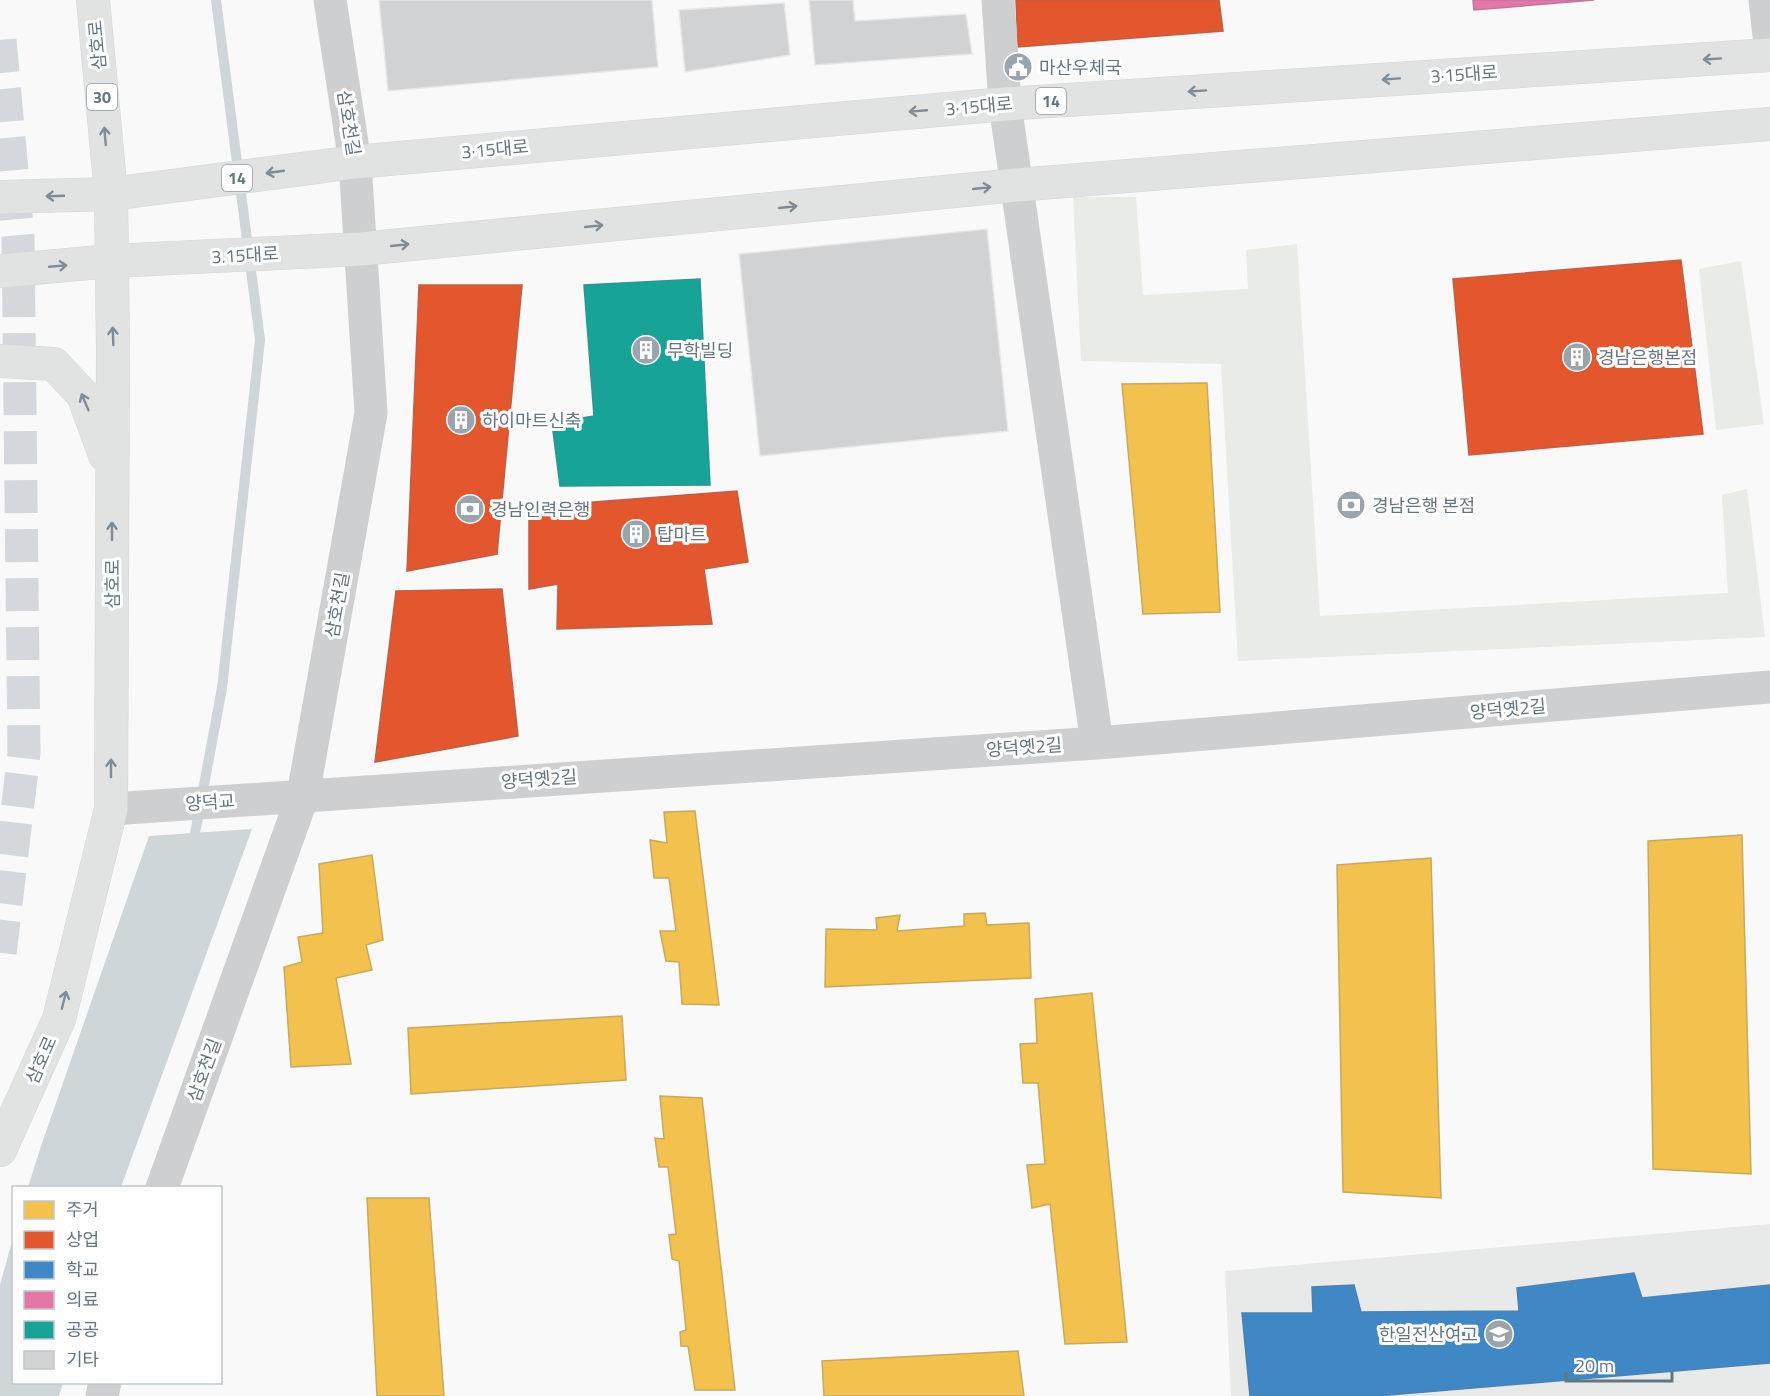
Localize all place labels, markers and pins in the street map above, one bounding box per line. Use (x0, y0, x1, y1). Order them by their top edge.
public building icon: 마산우체국 (1002, 51, 1034, 83)
place label: 마산우체국 (1039, 54, 1122, 81)
building icon: 무학빌딩 (630, 334, 662, 366)
place label: 무학빌딩 (667, 337, 733, 364)
building icon: 경남은행본점 (1561, 341, 1593, 373)
place label: 경남은행본점 (1598, 344, 1697, 371)
building icon: 하이마트신축 (445, 404, 477, 436)
place label: 하이마트신축 (482, 407, 581, 434)
bank icon: 경남은행 본점 (1335, 489, 1367, 521)
place label: 경남은행 본점 (1372, 492, 1475, 519)
bank icon: 경남인력은행 (454, 493, 486, 525)
place label: 경남인력은행 (491, 496, 590, 523)
building icon: 탑마트 (620, 518, 652, 550)
place label: 탑마트 (657, 521, 707, 548)
school or university icon: 한일전산여고 (1483, 1318, 1515, 1350)
place label: 한일전산여고 (1379, 1321, 1478, 1348)

